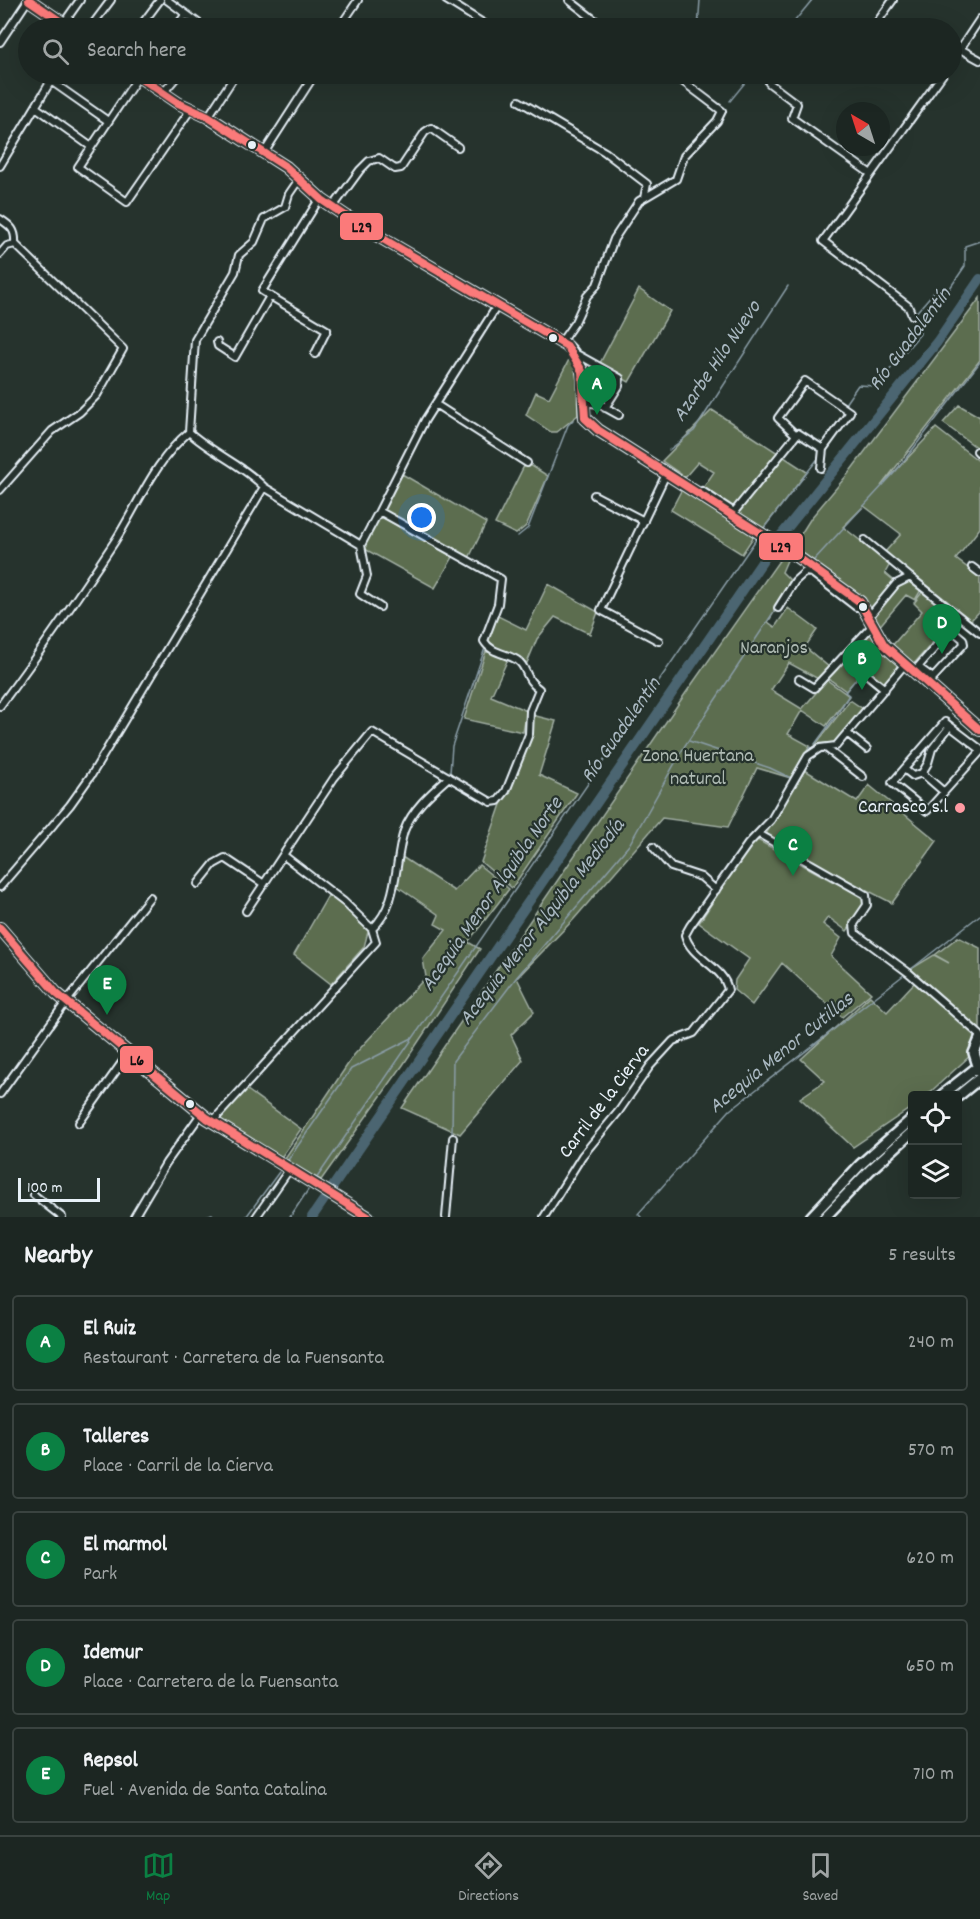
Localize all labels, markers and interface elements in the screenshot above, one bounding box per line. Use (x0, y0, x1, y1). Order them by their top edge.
search box (18, 18, 962, 84)
icon: search (39, 35, 72, 68)
text: Search here (87, 36, 186, 67)
north arrow (836, 102, 890, 156)
unlabelled marker (246, 139, 258, 151)
line badge: L29 (339, 212, 384, 241)
text: L29 (352, 217, 372, 240)
water label: Río Guadalentín (862, 281, 961, 398)
water label: Azarbe Hilo Nuevo (666, 294, 771, 429)
unlabelled marker (547, 332, 559, 344)
pin: A (578, 366, 616, 415)
your location (407, 503, 436, 532)
line badge: L29 (758, 532, 804, 561)
text: L29 (771, 537, 791, 560)
unlabelled marker (857, 601, 869, 613)
pin: D (922, 604, 962, 654)
park label: Naranjos (740, 635, 808, 663)
pin: B (842, 640, 882, 690)
water label: Río Guadalentín (575, 671, 670, 790)
park label: Zona Huertana natural (642, 743, 754, 794)
water label: Acequia Menor Alquibla Norte (414, 790, 573, 998)
place label: Carrasco s.l (858, 794, 948, 822)
marker: Carrasco s.l (953, 801, 967, 815)
water label: Acequia Menor Alquibla Mediodía (453, 812, 634, 1033)
pin: C (774, 826, 812, 876)
pin: E (88, 966, 126, 1015)
water label: Acequia Menor Cutillas (703, 985, 862, 1122)
street label: Carril de la Cierva (553, 1039, 657, 1165)
line badge: L6 (119, 1045, 154, 1074)
text: L6 (130, 1050, 144, 1073)
map controls (908, 1091, 962, 1199)
button: locate (908, 1091, 962, 1145)
unlabelled marker (184, 1098, 196, 1110)
button: layers (908, 1145, 962, 1199)
scale bar (18, 1175, 100, 1202)
text: 100 m (27, 1177, 63, 1200)
text: Nearby (24, 1238, 92, 1275)
text: 5 results (888, 1242, 956, 1270)
text: El Ruiz (83, 1314, 136, 1345)
text: A (40, 1329, 51, 1357)
text: 240 m (908, 1329, 954, 1357)
text: Restaurant · Carretera de la Fuensanta (83, 1345, 384, 1373)
text: Talleres (83, 1422, 149, 1453)
text: B (41, 1437, 50, 1465)
text: 570 m (908, 1437, 954, 1465)
text: Place · Carril de la Cierva (83, 1453, 273, 1481)
text: El marmol (83, 1530, 167, 1561)
text: C (41, 1545, 50, 1573)
text: 620 m (906, 1545, 954, 1573)
text: Park (83, 1561, 117, 1589)
text: Idemur (83, 1638, 143, 1669)
text: D (40, 1653, 51, 1681)
text: 650 m (906, 1653, 954, 1681)
text: Place · Carretera de la Fuensanta (83, 1669, 338, 1697)
text: Repsol (83, 1746, 138, 1777)
text: E (41, 1761, 50, 1789)
text: 710 m (913, 1761, 954, 1789)
text: Fuel · Avenida de Santa Catalina (83, 1777, 327, 1805)
tab: Map (142, 1849, 175, 1908)
tab: Directions (458, 1849, 519, 1908)
tab: Saved (802, 1849, 838, 1908)

